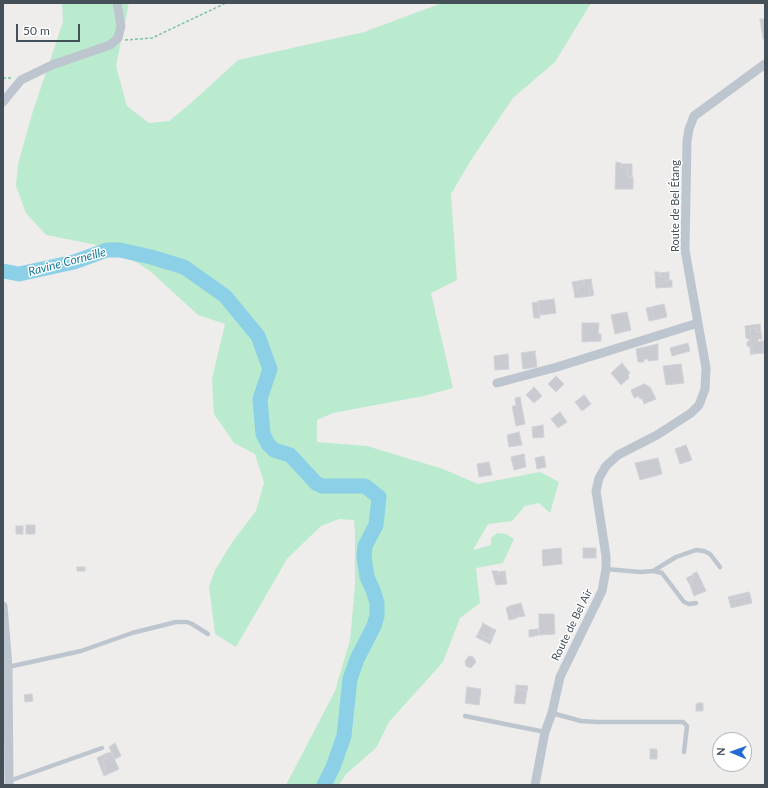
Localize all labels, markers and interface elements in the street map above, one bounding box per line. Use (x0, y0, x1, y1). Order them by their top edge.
scale bar (18, 16, 82, 42)
text: 50 m (23, 23, 50, 38)
street label: Route de Bel Étang (668, 160, 682, 252)
water label: Ravine Corneille (27, 245, 107, 279)
street label: Route de Bel Air (549, 587, 595, 663)
north arrow (712, 732, 752, 772)
text: N (714, 747, 727, 756)

